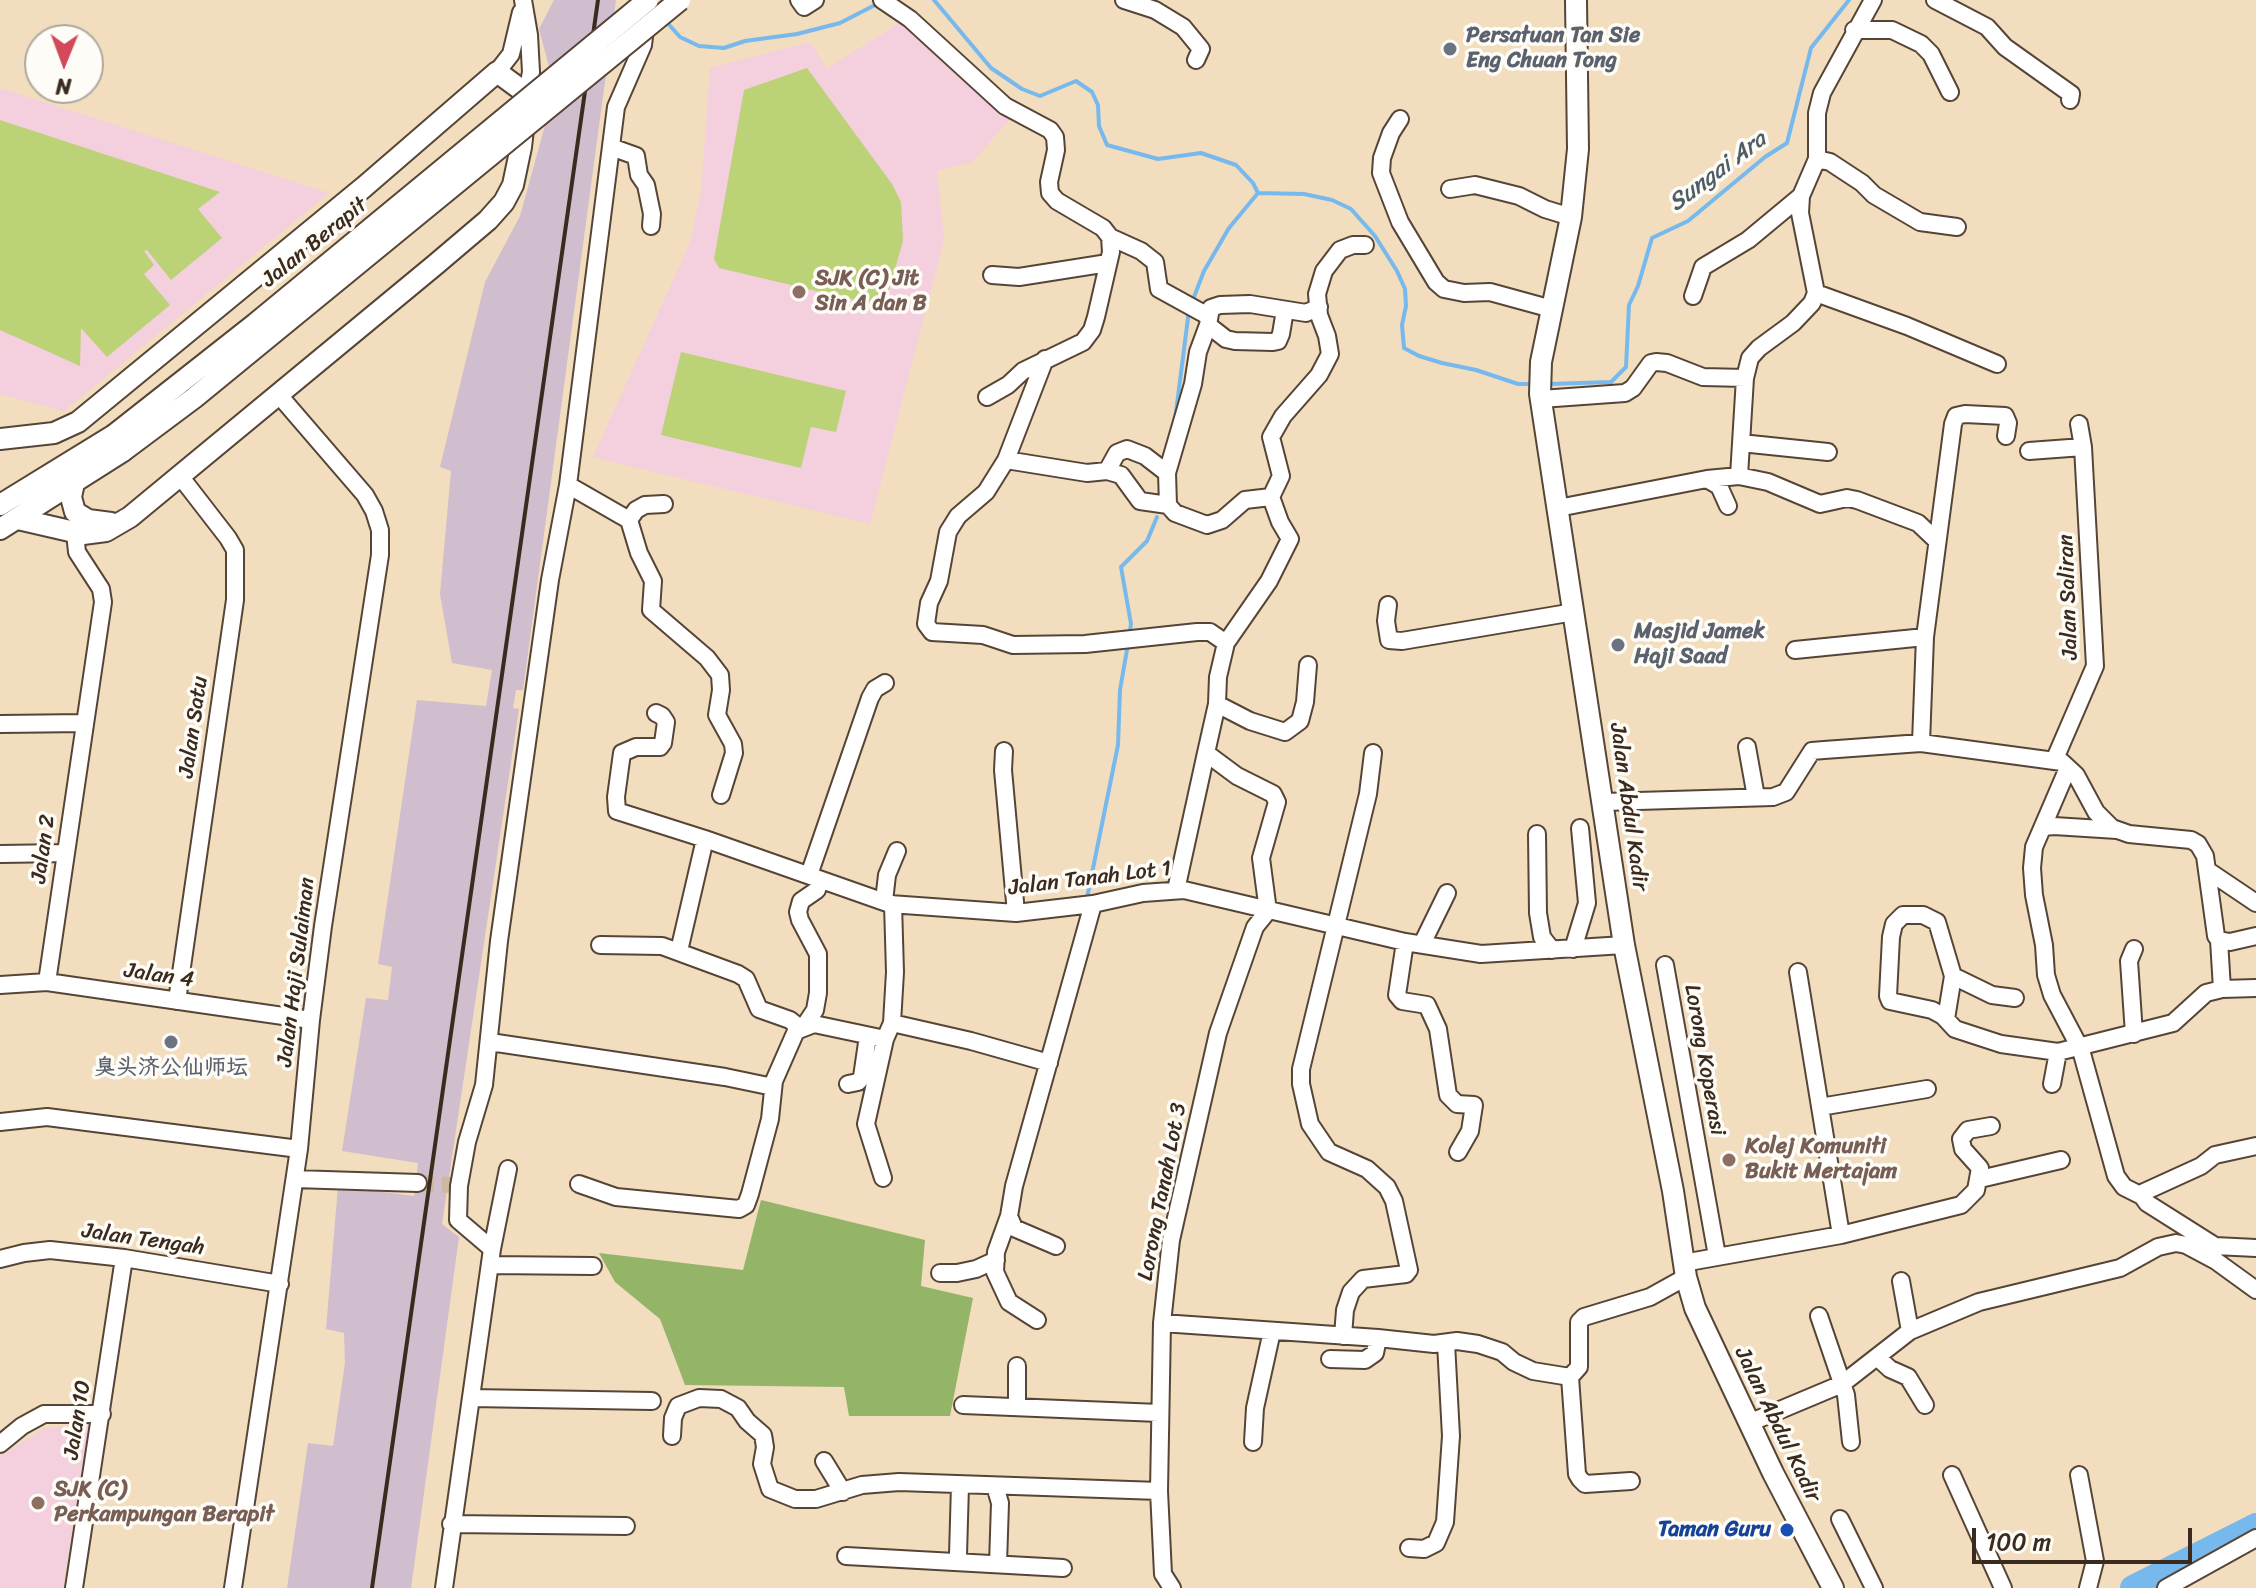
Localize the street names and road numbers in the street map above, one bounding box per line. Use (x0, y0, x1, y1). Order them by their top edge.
street label: Jalan Berapit (257, 192, 373, 294)
street label: Jalan Saliran (2054, 534, 2084, 660)
street label: Jalan Satu (174, 674, 214, 780)
street label: Jalan Abdul Kadir (1603, 721, 1653, 893)
street label: Jalan 2 (26, 813, 62, 885)
street label: Jalan Tanah Lot 1 (1007, 856, 1173, 902)
street label: Jalan Haji Sulaiman (272, 876, 322, 1068)
street label: Jalan 4 (123, 958, 195, 994)
street label: Lorong Koperasi (1678, 982, 1730, 1138)
street label: Lorong Tanah Lot 3 (1133, 1101, 1193, 1283)
street label: Jalan Tengah (80, 1218, 206, 1262)
street label: Jalan Abdul Kadir (1728, 1343, 1826, 1507)
street label: Jalan 10 (59, 1379, 97, 1461)

